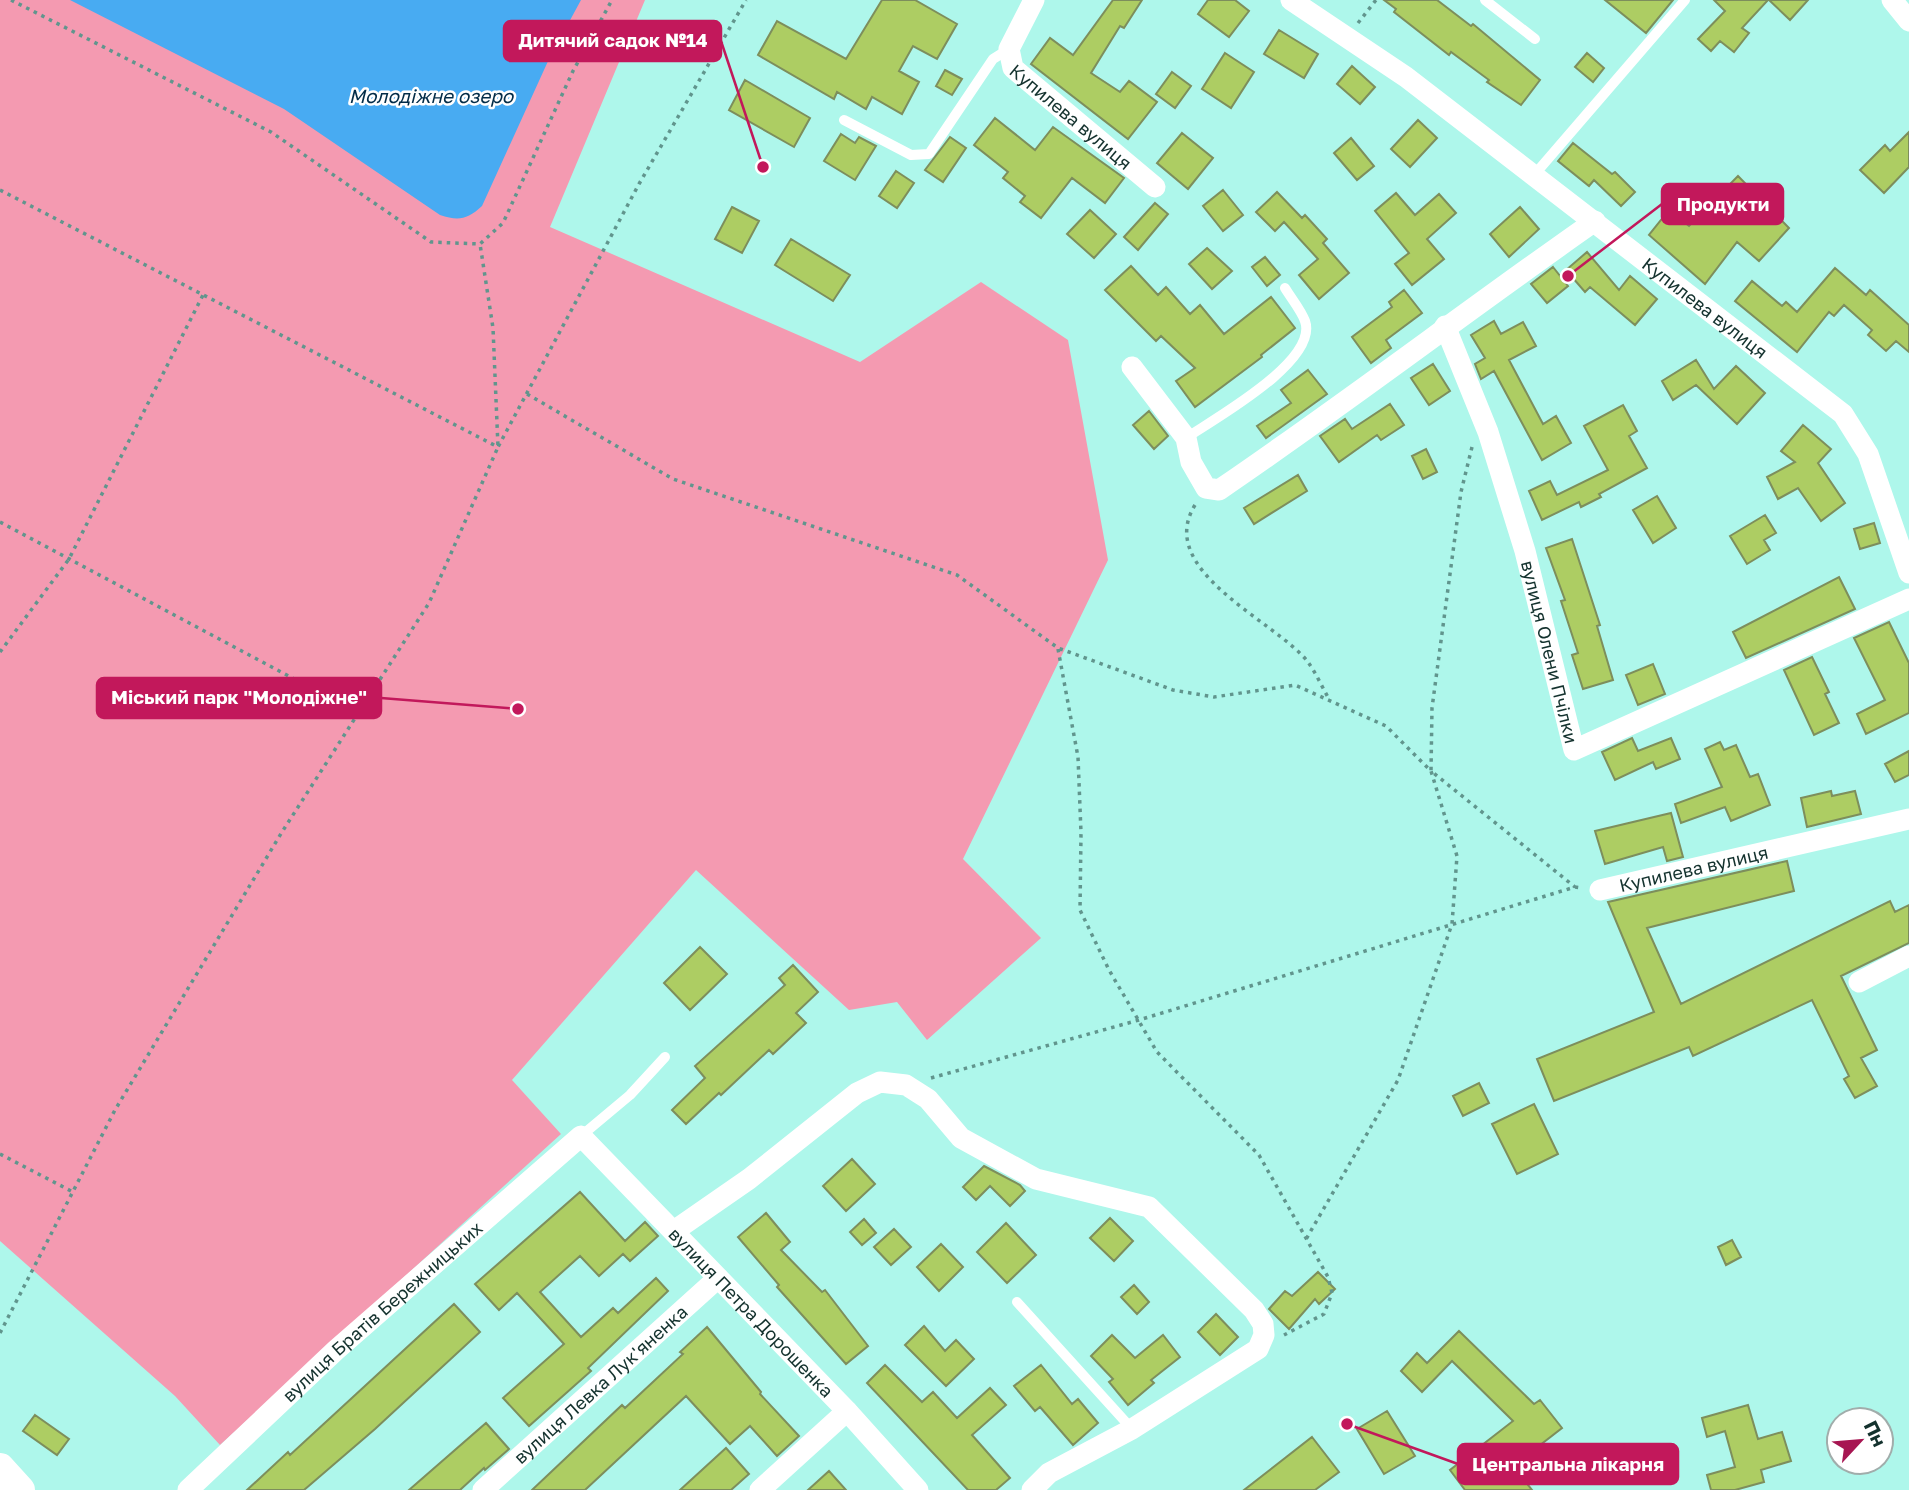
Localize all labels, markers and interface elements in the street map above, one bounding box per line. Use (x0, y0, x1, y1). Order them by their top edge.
callout: Дитячий садок №14 (504, 21, 721, 61)
text: Дитячий садок №14 (518, 28, 708, 51)
street label: Купилева вулиця (1006, 59, 1136, 174)
water label: Молодіжне озеро (349, 84, 515, 107)
callout: Продукти (1662, 184, 1783, 224)
text: Продукти (1677, 192, 1769, 215)
street label: Купилева вулиця (1638, 252, 1772, 363)
street label: вулиця Олени Пчілки (1517, 558, 1583, 746)
callout: Міський парк "Молодіжне" (97, 678, 381, 718)
text: Міський парк "Молодіжне" (111, 685, 367, 708)
street label: Купилева вулиця (1617, 841, 1770, 896)
street label: вулиця Братів Бережницьких (278, 1216, 487, 1406)
street label: вулиця Петра Дорошенка (664, 1223, 838, 1402)
street label: вулиця Левка Лук'яненка (509, 1300, 692, 1468)
north arrow (1825, 1406, 1895, 1476)
text: Пн (1860, 1417, 1892, 1450)
callout: Центральна лікарня (1458, 1444, 1678, 1484)
text: Центральна лікарня (1472, 1452, 1664, 1475)

